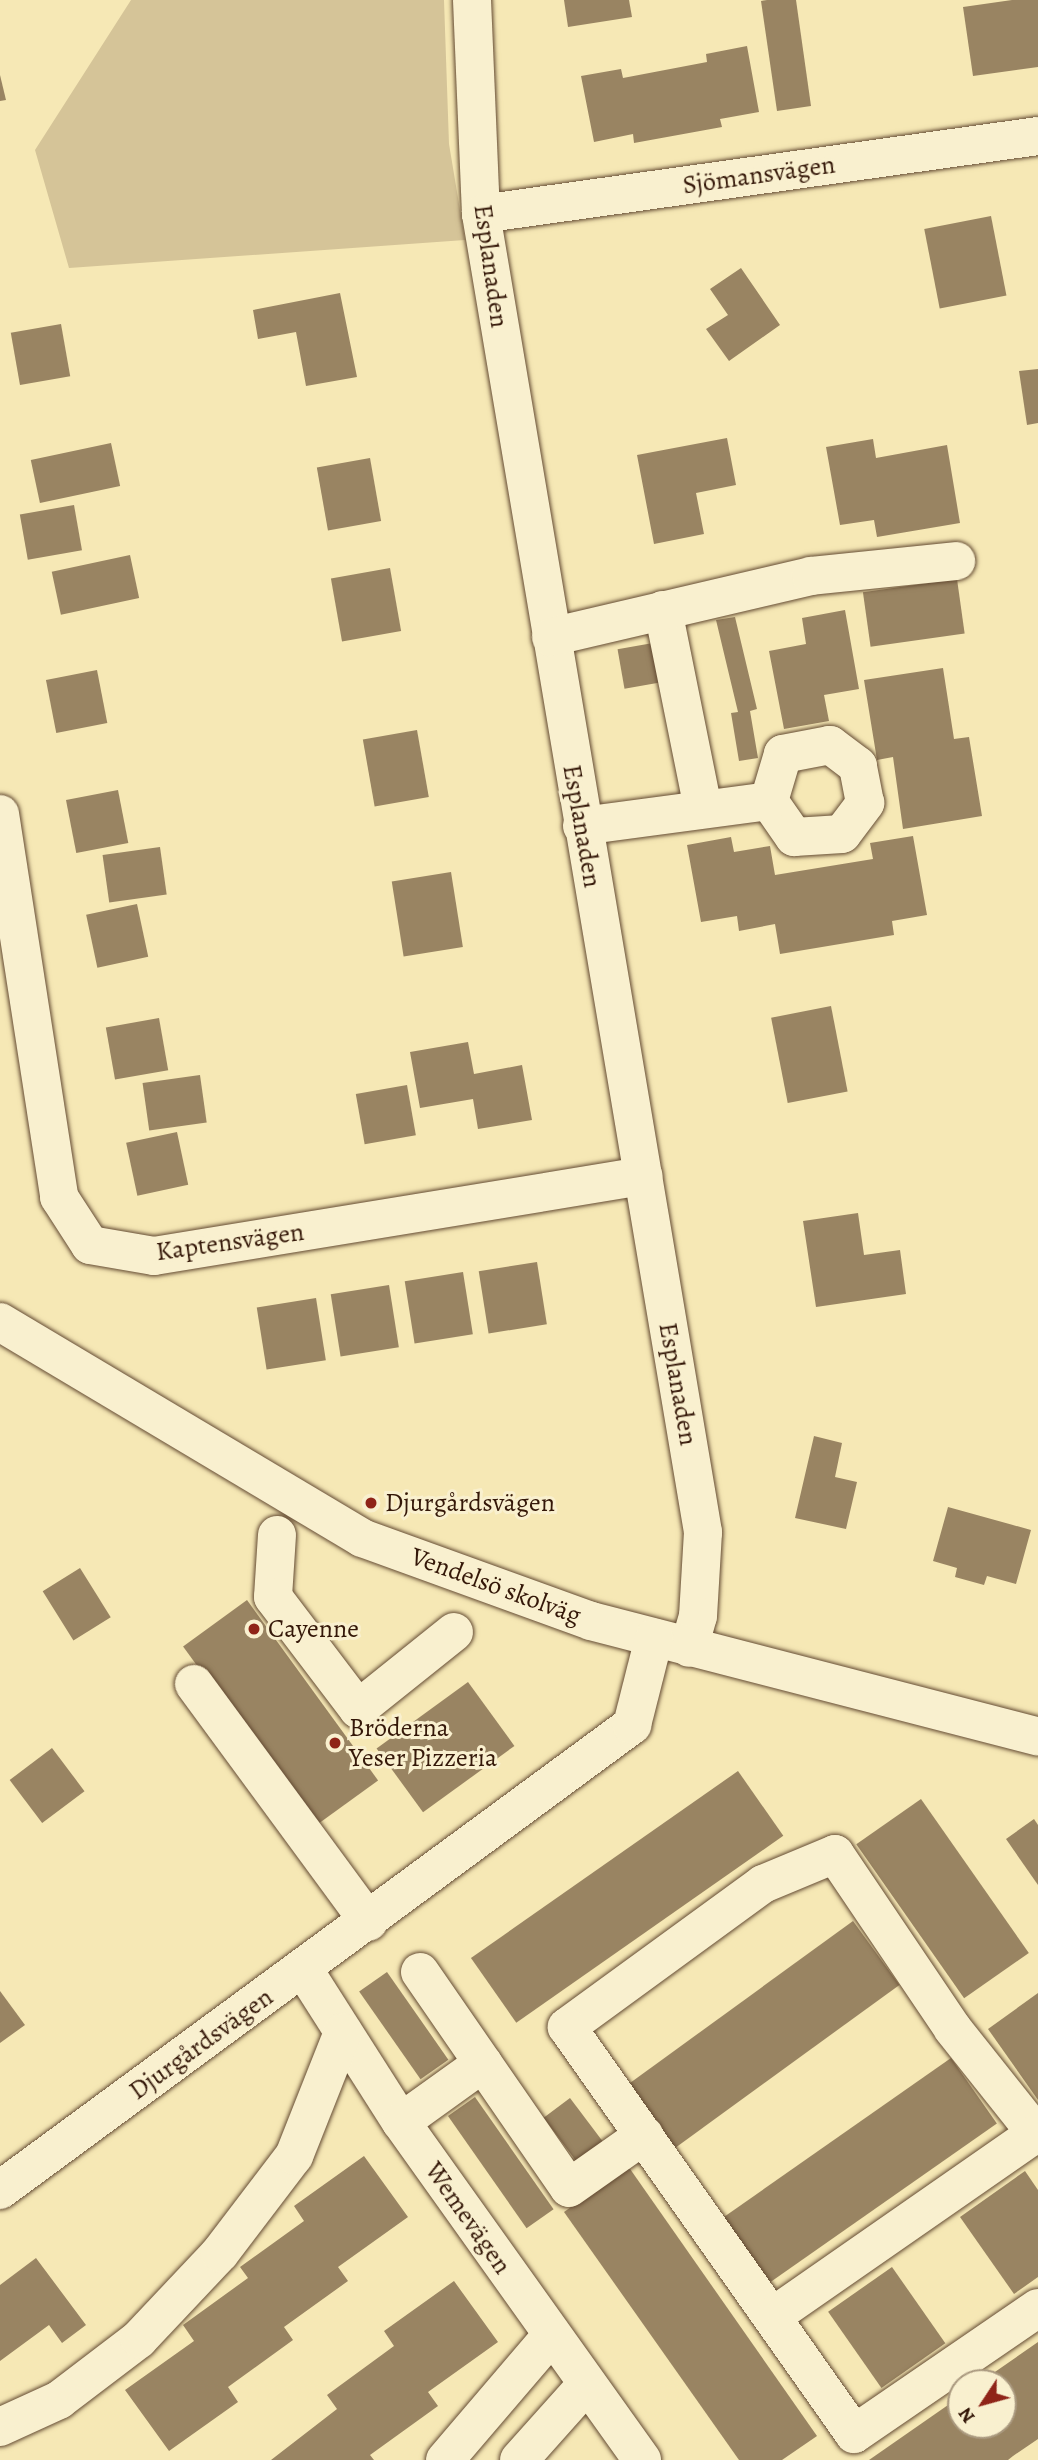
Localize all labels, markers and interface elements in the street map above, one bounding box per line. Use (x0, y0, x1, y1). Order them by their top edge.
street label: Sjömansvägen (681, 149, 837, 201)
street label: Esplanaden (467, 202, 515, 330)
street label: Esplanaden (556, 762, 608, 890)
street label: Kaptensvägen (154, 1216, 306, 1268)
street label: Esplanaden (652, 1320, 704, 1448)
place label: Djurgårdsvägen (385, 1487, 555, 1519)
marker: Djurgårdsvägen (363, 1495, 379, 1511)
street label: Vendelsö skolväg (407, 1541, 585, 1631)
place label: Cayenne (268, 1613, 359, 1645)
marker: Cayenne (246, 1621, 262, 1637)
place label: Bröderna Yeser Pizzeria (349, 1712, 497, 1774)
marker: Bröderna Yeser Pizzeria (327, 1735, 343, 1751)
street label: Djurgårdsvägen (123, 1981, 279, 2107)
street label: Wemevägen (418, 2156, 518, 2280)
north arrow (947, 2369, 1017, 2439)
text: N (952, 2402, 981, 2428)

